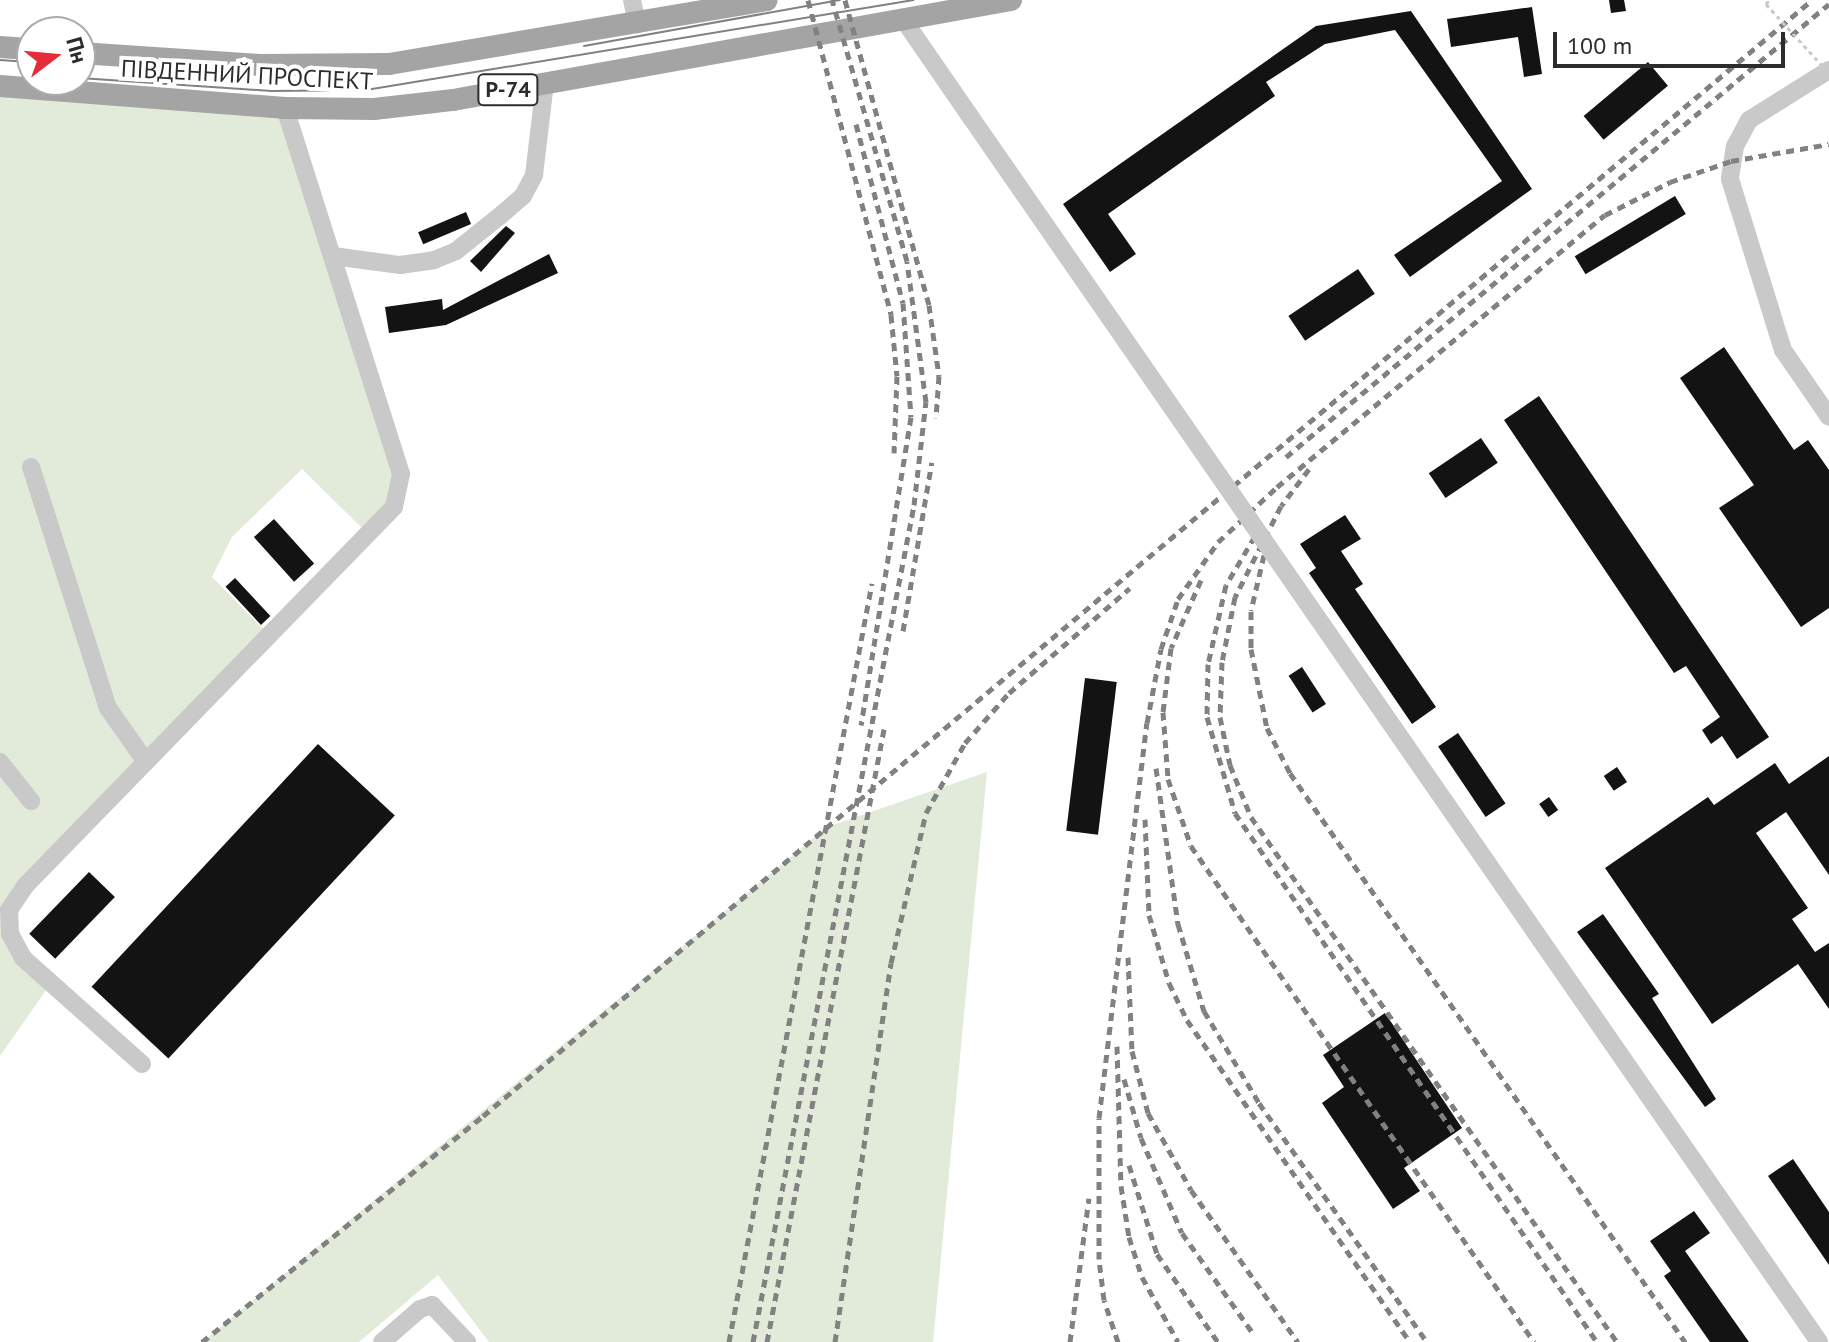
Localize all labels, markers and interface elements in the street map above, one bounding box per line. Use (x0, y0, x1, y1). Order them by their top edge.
north arrow (16, 16, 96, 96)
scale bar (1557, 16, 1789, 66)
text: 100 m (1567, 30, 1632, 61)
text: Пн (60, 34, 94, 66)
street label: ПІВДЕННИЙ ПРОСПЕКТ (120, 54, 374, 96)
road number: Р-74 (476, 72, 540, 108)

